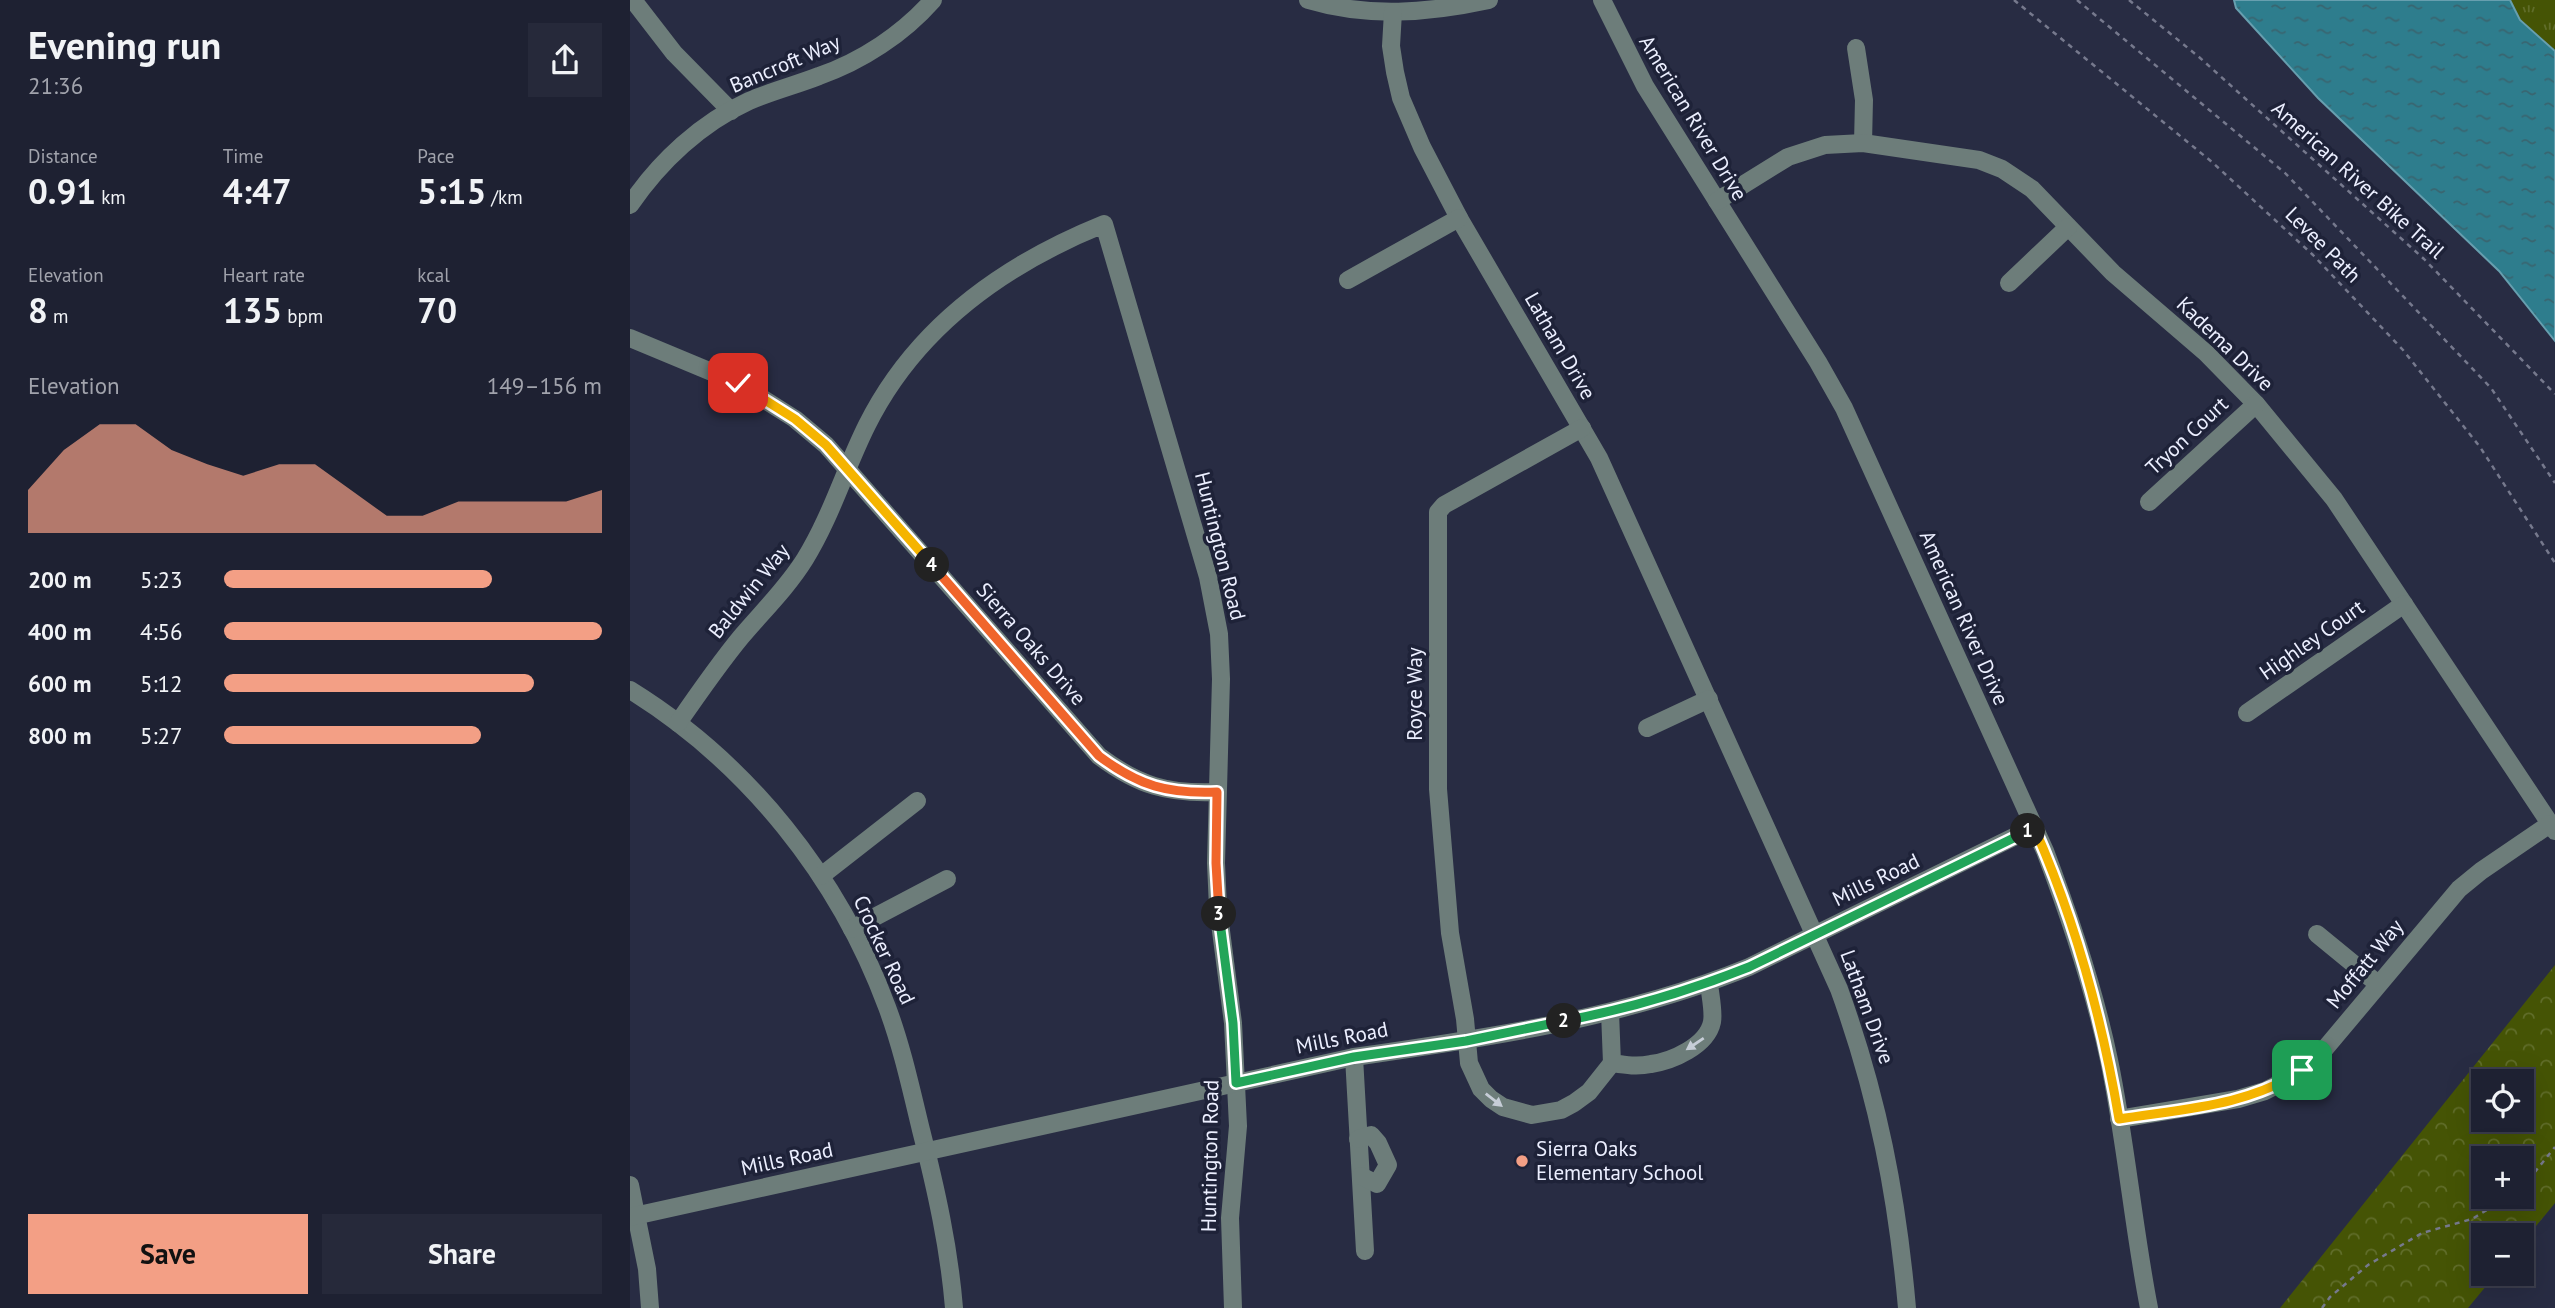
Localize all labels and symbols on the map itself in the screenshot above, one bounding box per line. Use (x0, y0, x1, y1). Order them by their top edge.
street label: Bancroft Way (726, 28, 844, 99)
street label: American River Drive (1633, 30, 1753, 205)
street label: American River Bike Trail (2266, 95, 2450, 264)
street label: Levee Path (2280, 201, 2367, 288)
street label: Latham Drive (1519, 287, 1602, 404)
street label: Kadema Drive (2171, 291, 2280, 397)
pin (708, 353, 768, 413)
street label: Tryon Court (2140, 391, 2234, 481)
street label: Huntington Road (1189, 469, 1252, 623)
street label: American River Drive (1914, 526, 2015, 709)
street label: Baldwin Way (702, 537, 795, 644)
pin: 4 (914, 548, 950, 582)
street label: Sierra Oaks Drive (971, 577, 1092, 711)
street label: Highley Court (2254, 593, 2370, 686)
street label: Royce Way (1401, 647, 1428, 741)
pin: 1 (2010, 814, 2046, 848)
street label: Mills Road (1828, 847, 1924, 912)
street label: Crocker Road (847, 891, 921, 1009)
pin: 3 (1202, 897, 1236, 932)
street label: Moffatt Way (2320, 913, 2409, 1014)
street label: Latham Drive (1834, 946, 1901, 1068)
pin: 2 (1546, 1004, 1581, 1038)
street label: Mills Road (1293, 1015, 1390, 1060)
one-way arrow (1685, 1037, 1704, 1050)
pin (2272, 1040, 2332, 1100)
street label: Huntington Road (1195, 1080, 1224, 1232)
one-way arrow (1485, 1093, 1503, 1107)
place label: Sierra Oaks Elementary School (1536, 1135, 1703, 1186)
street label: Mills Road (738, 1136, 835, 1181)
marker: Sierra Oaks Elementary School (1514, 1153, 1530, 1169)

